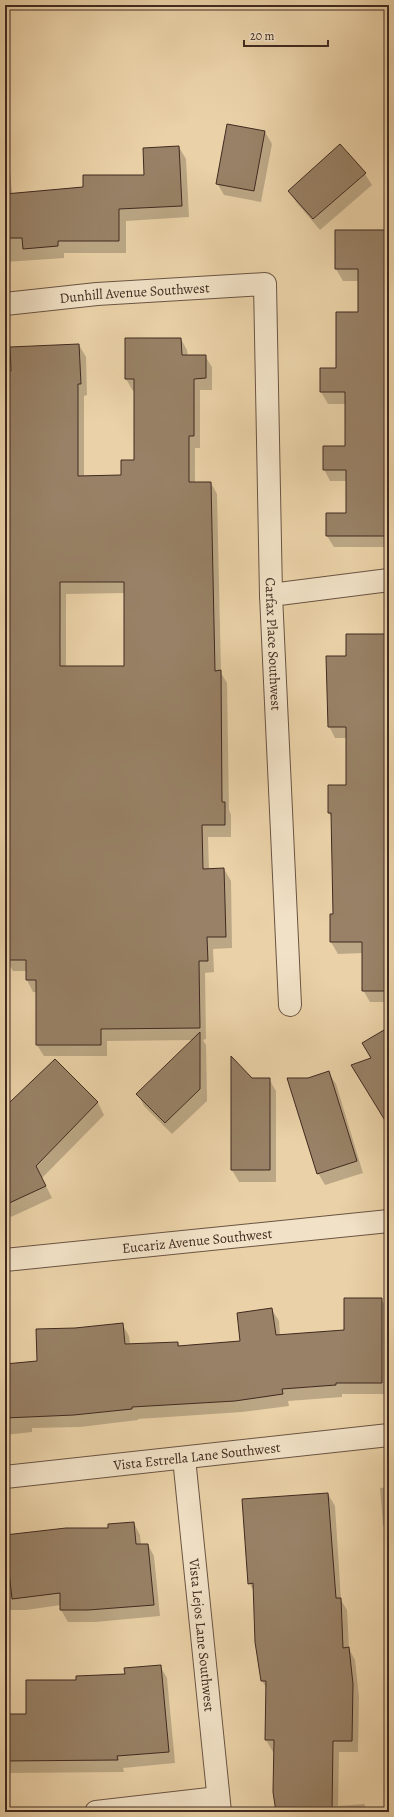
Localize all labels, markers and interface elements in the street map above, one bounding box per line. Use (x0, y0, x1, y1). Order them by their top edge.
scale bar (244, 22, 328, 48)
text: 20 m (250, 28, 274, 44)
street label: Dunhill Avenue Southwest (58, 278, 210, 308)
street label: Carfax Place Southwest (261, 577, 285, 711)
street label: Eucariz Avenue Southwest (121, 1224, 273, 1258)
street label: Vista Estrella Lane Southwest (111, 1438, 282, 1475)
street label: Vista Lejos Lane Southwest (184, 1557, 219, 1713)

